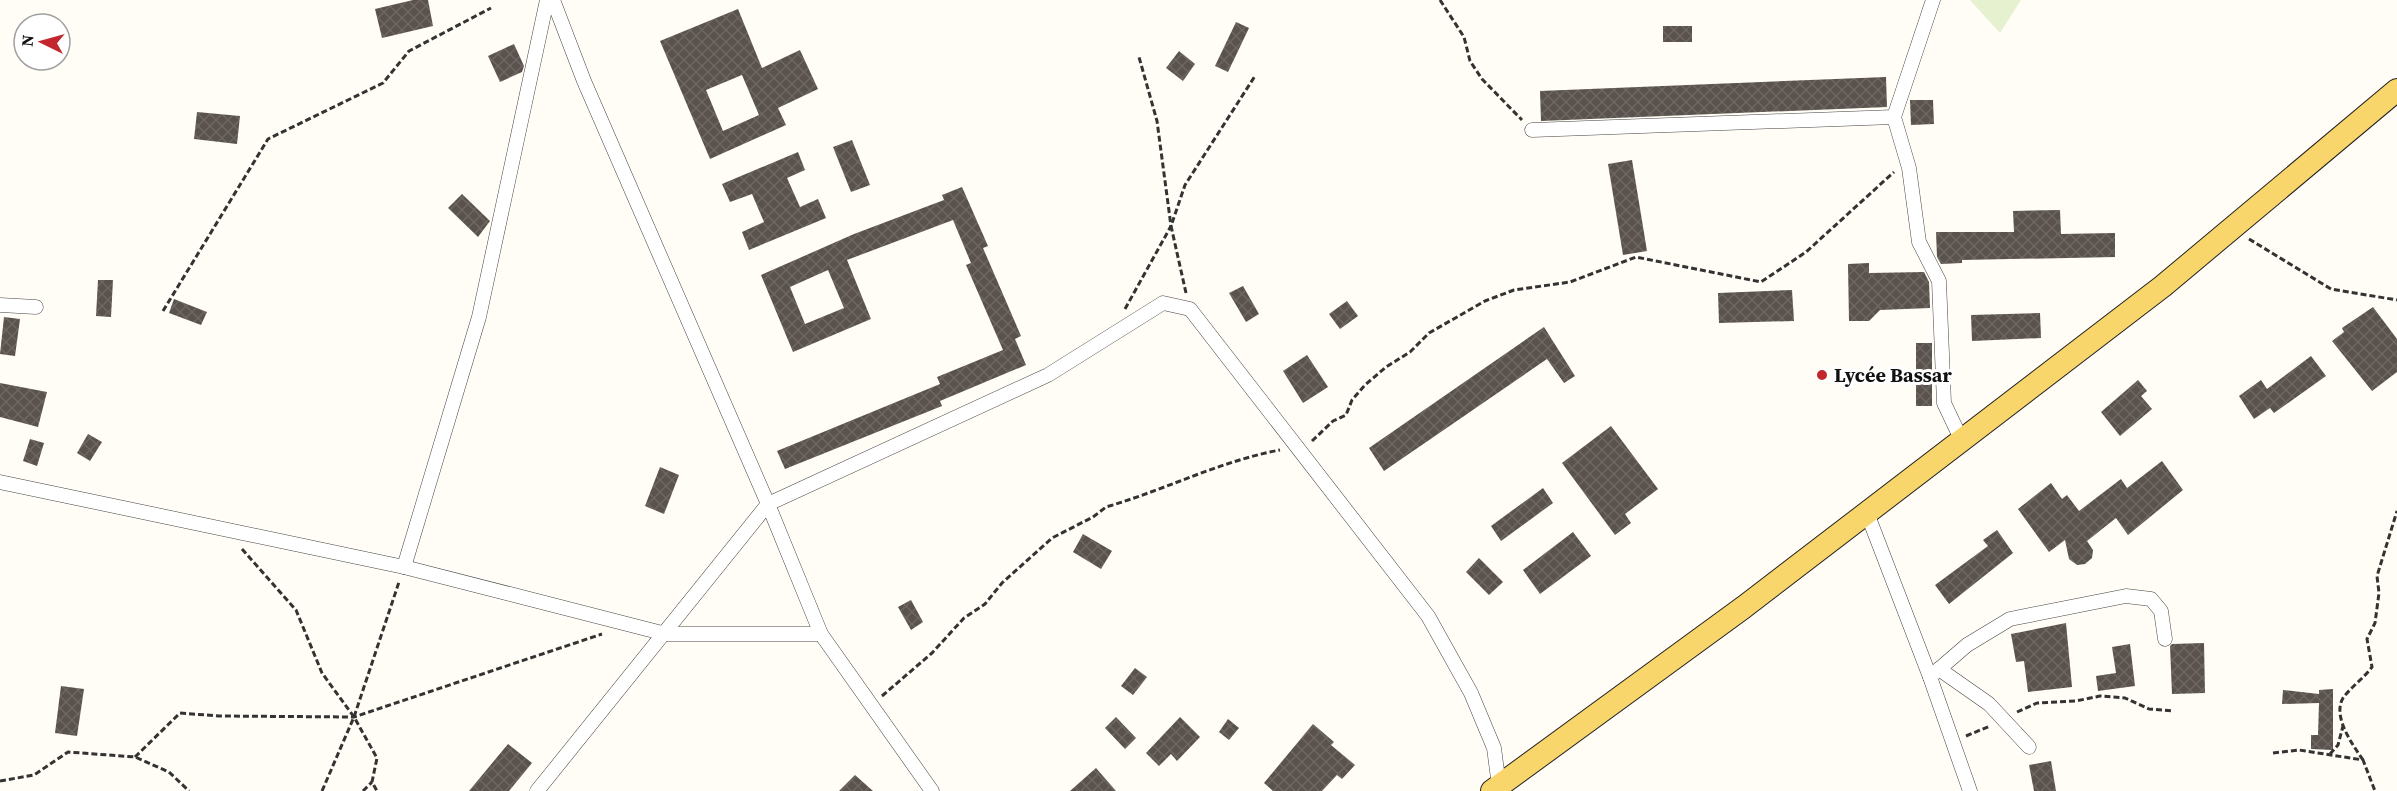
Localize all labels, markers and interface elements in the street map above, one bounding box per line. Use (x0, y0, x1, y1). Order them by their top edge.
north arrow (12, 12, 72, 72)
text: N (16, 34, 39, 47)
place label: Lycée Bassar (1834, 361, 1952, 389)
marker: Lycée Bassar (1815, 368, 1829, 382)

